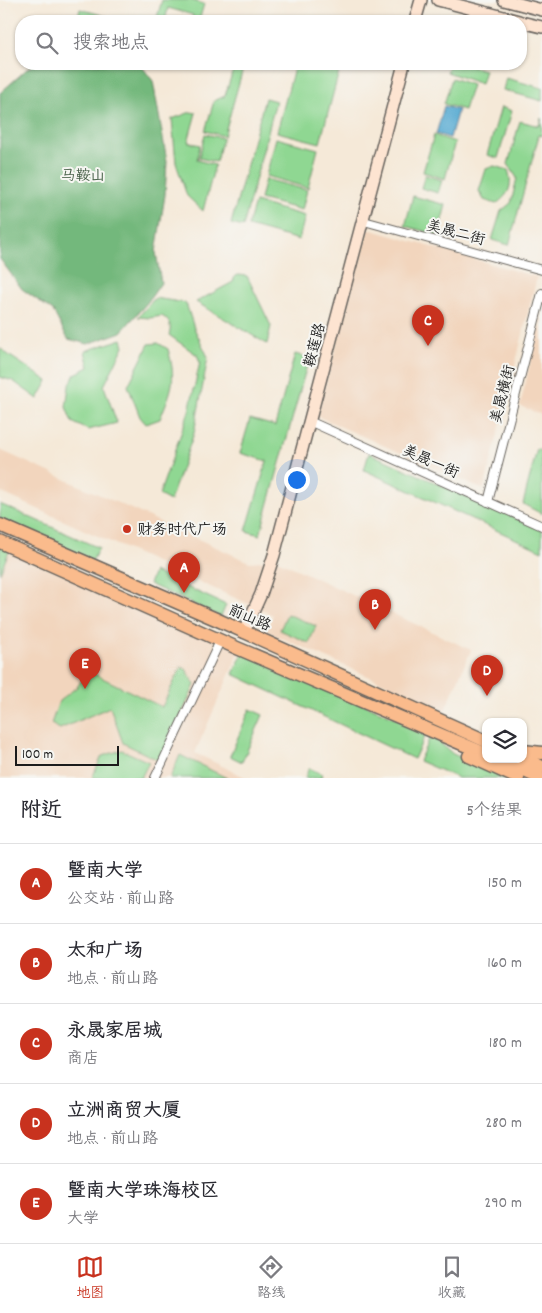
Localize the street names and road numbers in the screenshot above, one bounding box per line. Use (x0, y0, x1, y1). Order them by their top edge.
street label: 美晟二街 (424, 216, 487, 252)
street label: 鞍莲路 (299, 321, 332, 370)
street label: 美晟橫街 (486, 363, 522, 426)
street label: 美晟一街 (398, 441, 462, 485)
street label: 前山路 (224, 600, 274, 638)

